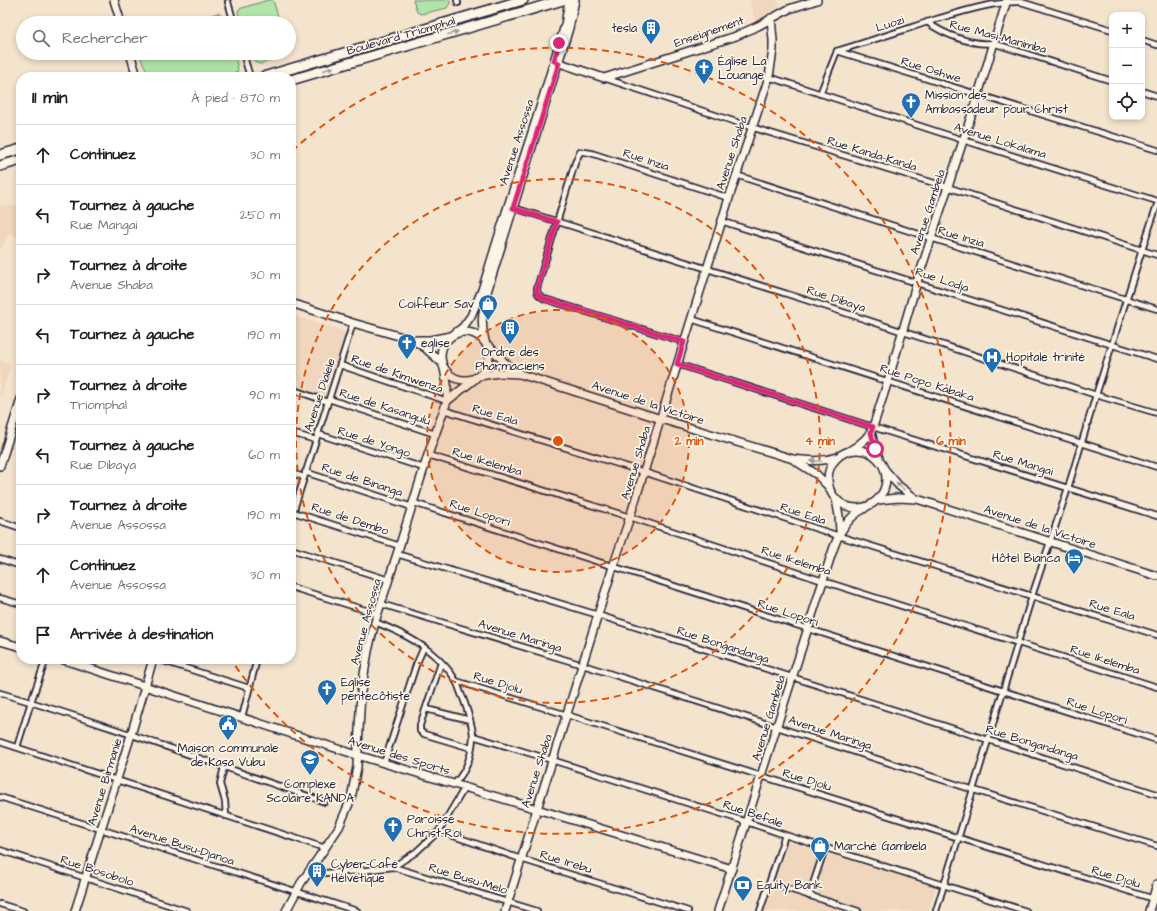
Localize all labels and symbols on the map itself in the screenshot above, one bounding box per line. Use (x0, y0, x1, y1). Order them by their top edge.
street label: Luozi (874, 11, 907, 37)
street label: Boulevard Triomphal (345, 12, 457, 60)
street label: Enseignement (672, 12, 747, 53)
street label: Rue Masi-Manimba (948, 16, 1048, 58)
building icon: tesla (640, 17, 662, 45)
place label: tesla (612, 20, 637, 37)
one-way arrow (447, 30, 459, 36)
route end (550, 34, 568, 52)
place label: Église La Louange (718, 53, 767, 85)
street label: Rue Oshwe (899, 53, 964, 87)
church icon: Église La Louange (693, 57, 715, 85)
one-way arrow (323, 66, 335, 72)
place label: Mission des Ambassadeur pour Christ (925, 87, 1068, 118)
church icon: Mission des Ambassadeur pour Christ (900, 91, 922, 119)
street label: Avenue Assossa (495, 97, 539, 187)
street label: Avenue Shaba (712, 114, 752, 192)
street label: Avenue Lokalama (952, 119, 1048, 163)
street label: Rue Kanda-Kanda (825, 132, 919, 176)
street label: Rue Inzia (621, 145, 671, 175)
street label: Avenue Gambela (906, 167, 950, 257)
street label: Rue Inzia (936, 222, 986, 252)
street label: Rue Lodja (913, 263, 971, 297)
street label: Rue Dibaya (804, 281, 868, 317)
shop icon: Coiffeur Sav (477, 293, 499, 321)
place label: Coiffeur Sav (399, 296, 475, 313)
building icon: Ordre des Pharmaciens (499, 317, 521, 345)
church icon: eglise (396, 332, 418, 360)
place label: eglise (421, 335, 450, 353)
place label: Ordre des Pharmaciens (475, 344, 545, 375)
hospital icon: Hopitale trinité (981, 346, 1003, 374)
place label: Hopitale trinité (1006, 349, 1086, 366)
street label: Rue de Kimwenza (349, 350, 445, 398)
street label: Avenue Dialele (300, 356, 340, 434)
street label: Rue Popo Kabaka (878, 360, 976, 406)
street label: Avenue de la Victoire (589, 377, 707, 429)
street label: Rue de Kasangulu (337, 384, 433, 431)
street label: Rue Eala (470, 400, 520, 430)
street label: Rue de Yongo (335, 422, 413, 463)
street label: Avenue Shaba (617, 424, 655, 502)
text: 2 min (674, 433, 703, 450)
text: 4 min (805, 433, 835, 450)
text: 6 min (936, 433, 966, 450)
centre of rings (551, 434, 565, 448)
route start (866, 440, 884, 458)
street label: Rue Ikelemba (450, 443, 524, 481)
street label: Rue Mangai (991, 446, 1055, 481)
one-way arrow (809, 458, 822, 464)
street label: Rue de Binanga (319, 459, 405, 502)
one-way arrow (895, 481, 905, 491)
street label: Rue Lopori (447, 495, 513, 531)
street label: Rue de Dembo (309, 498, 391, 540)
street label: Rue Eala (778, 499, 828, 529)
street label: Avenue de la Victoire (981, 501, 1099, 553)
street label: Rue Ikelemba (759, 542, 833, 580)
hotel icon: Hôtel Bianca (1063, 547, 1085, 575)
place label: Hôtel Bianca (992, 550, 1060, 567)
street label: Avenue Assossa (346, 577, 386, 667)
street label: Rue Lopori (755, 595, 821, 631)
street label: Rue Eala (1087, 595, 1137, 625)
street label: Avenue Maringa (476, 615, 564, 658)
street label: Rue Bongandanga (674, 622, 771, 669)
street label: Rue Ikelemba (1068, 641, 1142, 679)
street label: Rue Djolu (471, 667, 525, 699)
street label: Avenue Gambela (748, 673, 790, 763)
place label: Eglise pentecôtiste (341, 674, 410, 705)
church icon: Eglise pentecôtiste (316, 678, 338, 706)
street label: Rue Lopori (1064, 693, 1130, 729)
street label: Avenue Maringa (786, 712, 874, 755)
public building icon: Maison communale de Kasa Vubu (217, 713, 239, 741)
street label: Rue Bongandanga (983, 721, 1080, 766)
street label: Avenue des Sports (346, 732, 452, 780)
street label: Avenue Shaba (517, 732, 557, 810)
street label: Avenue Birmanie (84, 736, 127, 828)
place label: Maison communale de Kasa Vubu (177, 740, 279, 771)
school or university icon: Complexe Scolaire KANDA (299, 748, 321, 776)
street label: Rue Djolu (780, 764, 834, 796)
place label: Complexe Scolaire KANDA (266, 776, 354, 807)
street label: Rue Befale (721, 796, 786, 832)
place label: Paroisse Christ-Roi (407, 811, 462, 842)
church icon: Paroisse Christ-Roi (382, 815, 404, 843)
street label: Avenue Busu-Djanoa (127, 820, 237, 870)
shop icon: Marché Gambela (809, 835, 831, 863)
place label: Marché Gambela (834, 838, 926, 855)
street label: Rue Irebu (538, 846, 594, 878)
street label: Rue Bosobolo (58, 851, 136, 891)
place label: Cyber-Café Hélvétique (331, 856, 398, 887)
street label: Rue Busu-Melo (427, 859, 510, 899)
building icon: Cyber-Café Hélvétique (306, 860, 328, 888)
street label: Rue Djolu (1089, 861, 1143, 893)
bank icon: Equity Bank (732, 874, 754, 902)
place label: Equity Bank (757, 877, 823, 895)

